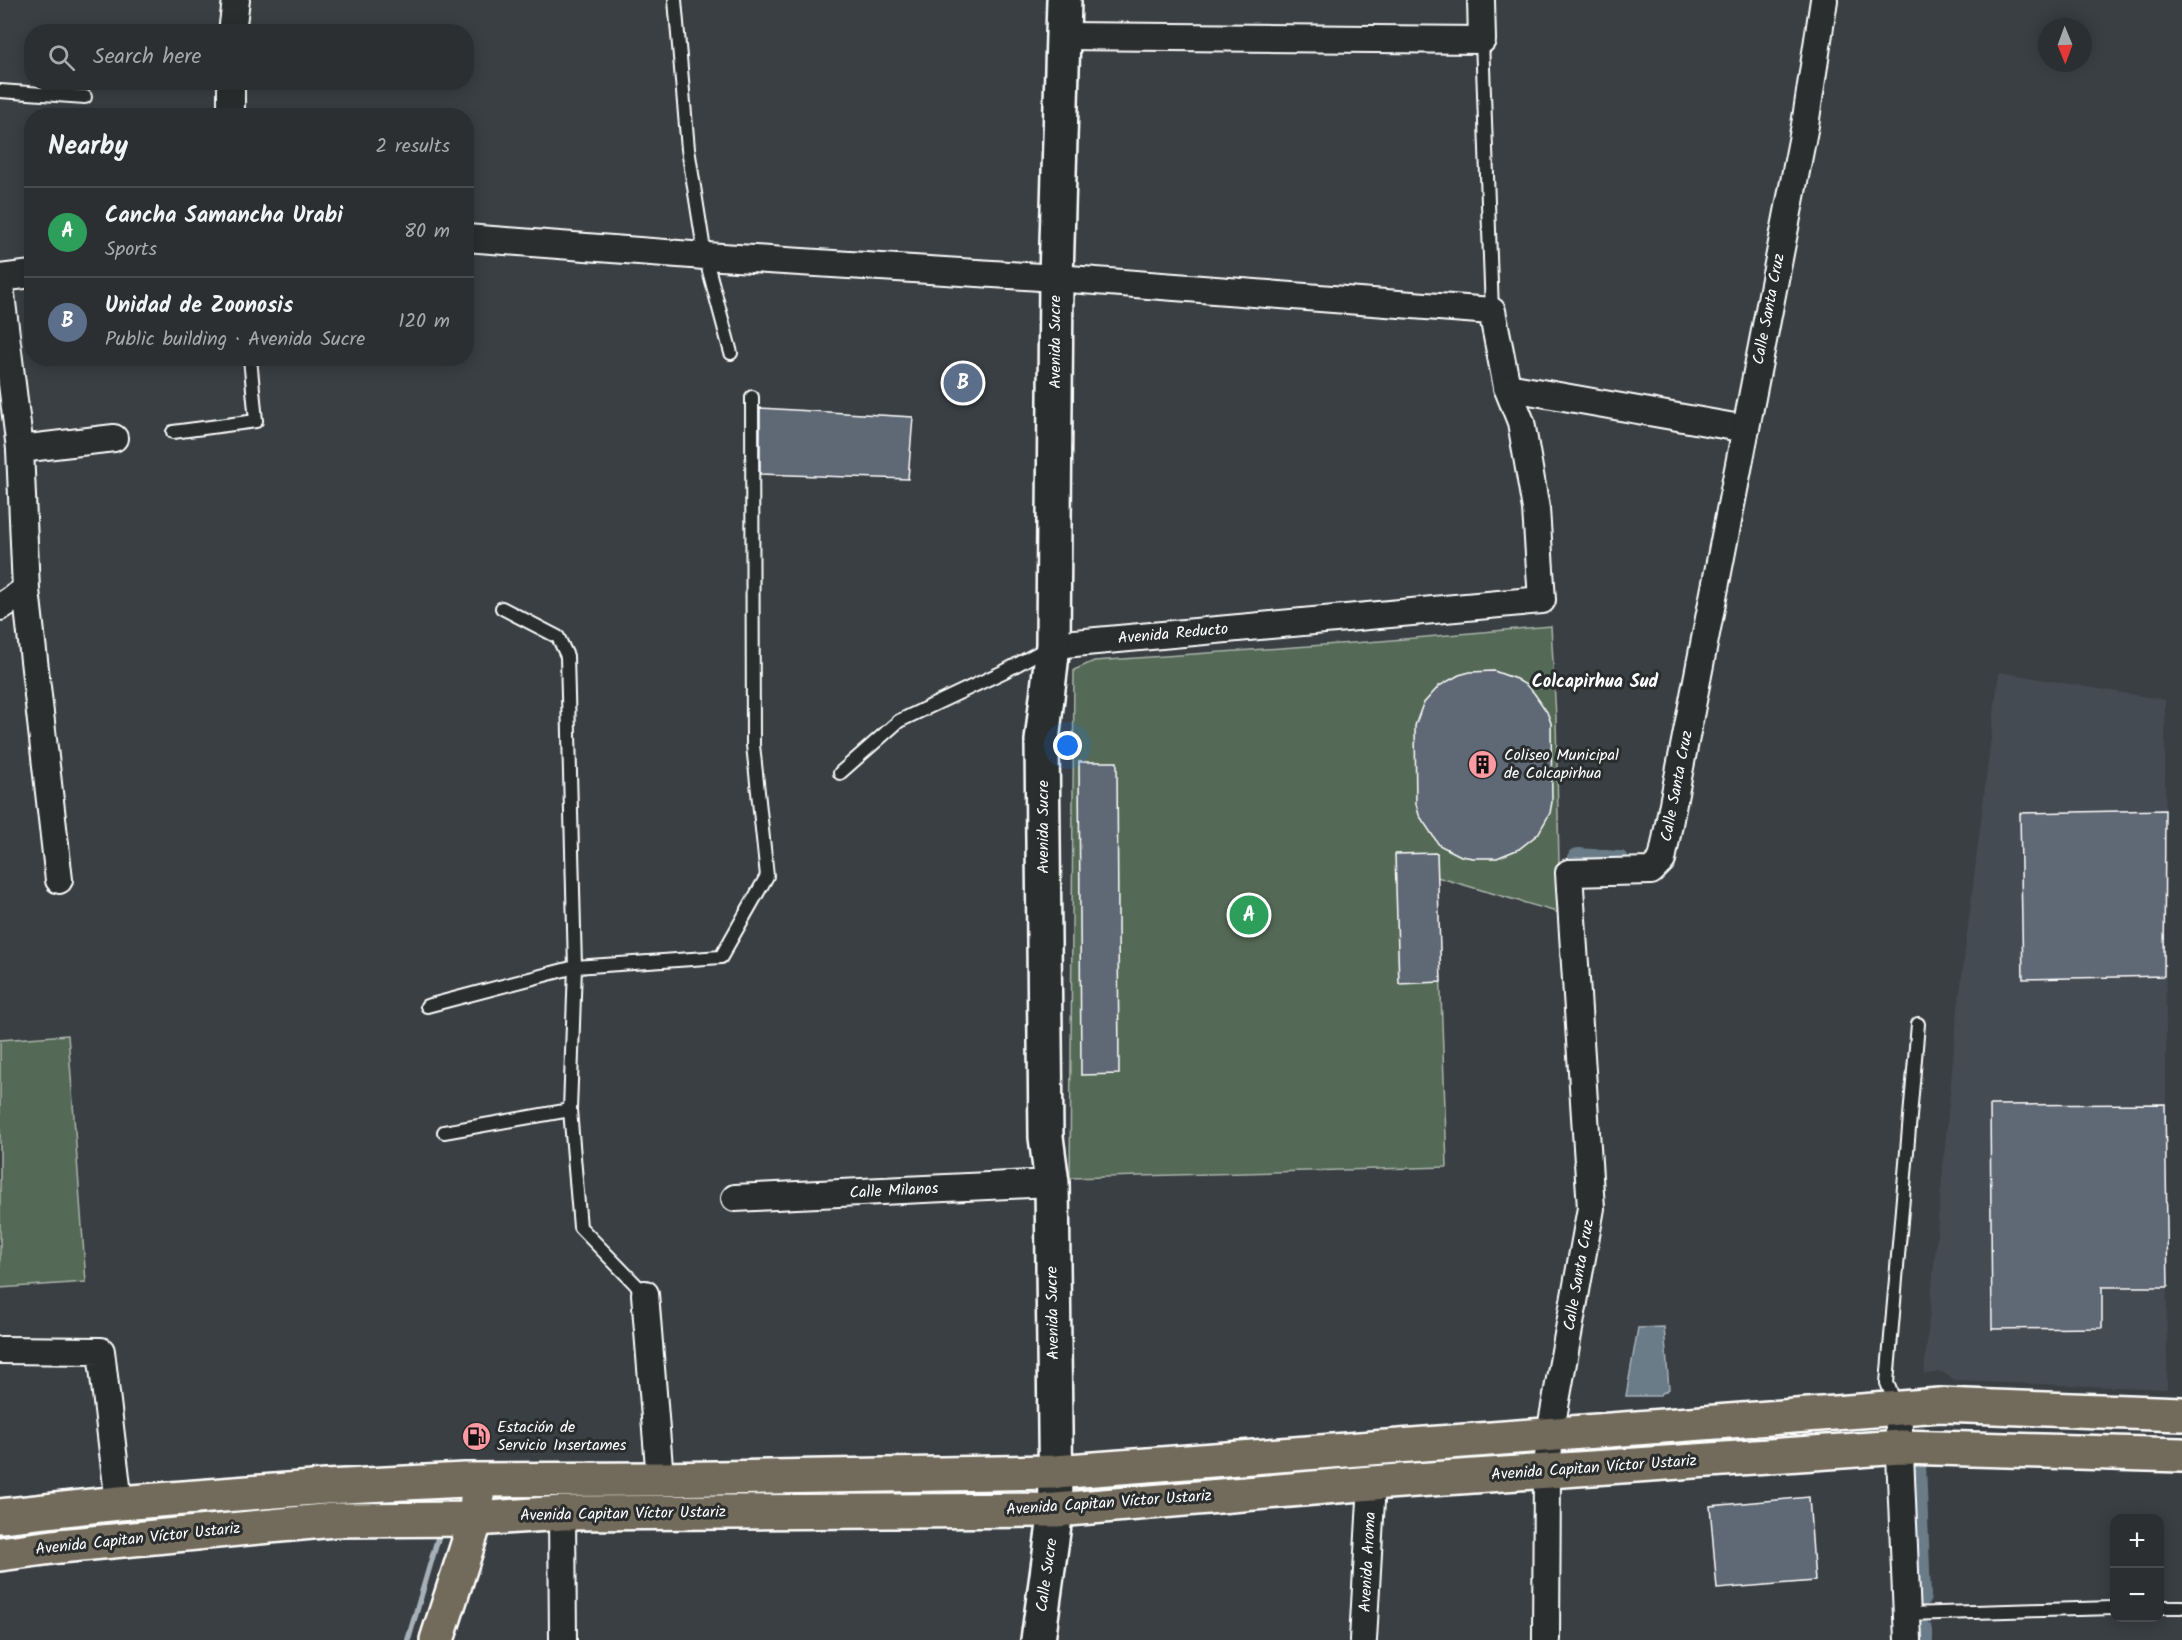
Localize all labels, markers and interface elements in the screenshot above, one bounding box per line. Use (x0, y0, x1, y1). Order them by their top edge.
north arrow (2038, 18, 2092, 72)
search box (24, 24, 474, 90)
text: Search here (93, 40, 201, 75)
icon: search (45, 41, 78, 74)
text: Nearby (48, 126, 128, 168)
text: 2 results (375, 131, 450, 163)
text: Cancha Samancha Urabi (105, 199, 343, 234)
text: A (61, 216, 74, 248)
text: 80 m (404, 216, 450, 248)
text: Sports (105, 234, 157, 266)
street label: Calle Santa Cruz (1746, 251, 1792, 367)
text: Unidad de Zoonosis (105, 289, 293, 324)
street label: Avenida Sucre (1043, 295, 1068, 389)
text: B (61, 306, 74, 338)
text: 120 m (398, 306, 450, 338)
text: Public building · Avenida Sucre (105, 324, 365, 356)
pin: B (944, 360, 982, 406)
street label: Avenida Reducto (1117, 617, 1229, 651)
district label: Colcapirhua Sud (1532, 668, 1658, 697)
street label: Calle Santa Cruz (1654, 728, 1700, 844)
your location (1053, 731, 1082, 760)
place label: Coliseo Municipal de Colcapirhua (1504, 743, 1619, 786)
building icon: Coliseo Municipal de Colcapirhua (1467, 748, 1499, 780)
street label: Avenida Sucre (1031, 780, 1056, 874)
pin: A (1230, 892, 1268, 938)
street label: Calle Milanos (849, 1176, 939, 1206)
street label: Calle Santa Cruz (1557, 1217, 1601, 1333)
street label: Avenida Sucre (1040, 1266, 1066, 1360)
place label: Estación de Servicio Insertames (497, 1415, 627, 1458)
fuel station icon: Estación de Servicio Insertames (460, 1420, 492, 1452)
street label: Avenida Capitan Víctor Ustariz (1490, 1448, 1698, 1488)
street label: Avenida Capitan Víctor Ustariz (1005, 1483, 1213, 1523)
street label: Avenida Capitan Víctor Ustariz (520, 1500, 726, 1528)
street label: Avenida Aroma (1353, 1511, 1383, 1613)
map controls (2110, 1514, 2164, 1622)
button: + (2110, 1514, 2164, 1568)
street label: Avenida Capitan Víctor Ustariz (34, 1516, 242, 1562)
street label: Calle Sucre (1029, 1536, 1065, 1614)
button: − (2110, 1568, 2164, 1622)

